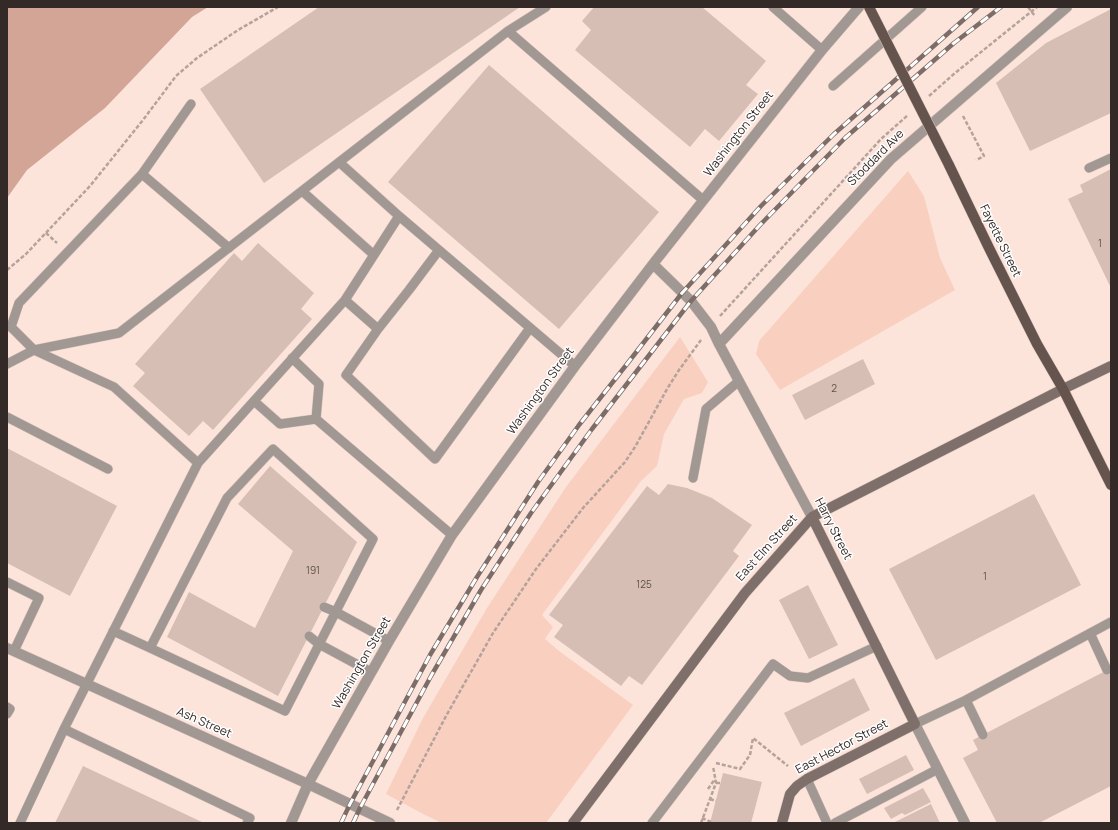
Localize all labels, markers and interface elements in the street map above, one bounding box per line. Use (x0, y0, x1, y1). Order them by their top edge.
street label: Washington Street (701, 88, 777, 180)
street label: Stoddard Ave (845, 127, 907, 189)
street label: Fayette Street (976, 202, 1024, 280)
house number: 1 (1098, 238, 1102, 250)
street label: Washington Street (505, 345, 577, 437)
house number: 2 (831, 383, 837, 395)
street label: Harry Street (811, 496, 855, 562)
street label: East Elm Street (733, 512, 801, 584)
house number: 191 (306, 565, 320, 577)
house number: 1 (983, 571, 987, 583)
house number: 125 (636, 579, 652, 591)
street label: Washington Street (330, 614, 394, 712)
street label: Ash Street (174, 704, 234, 742)
street label: East Hector Street (793, 717, 891, 777)

